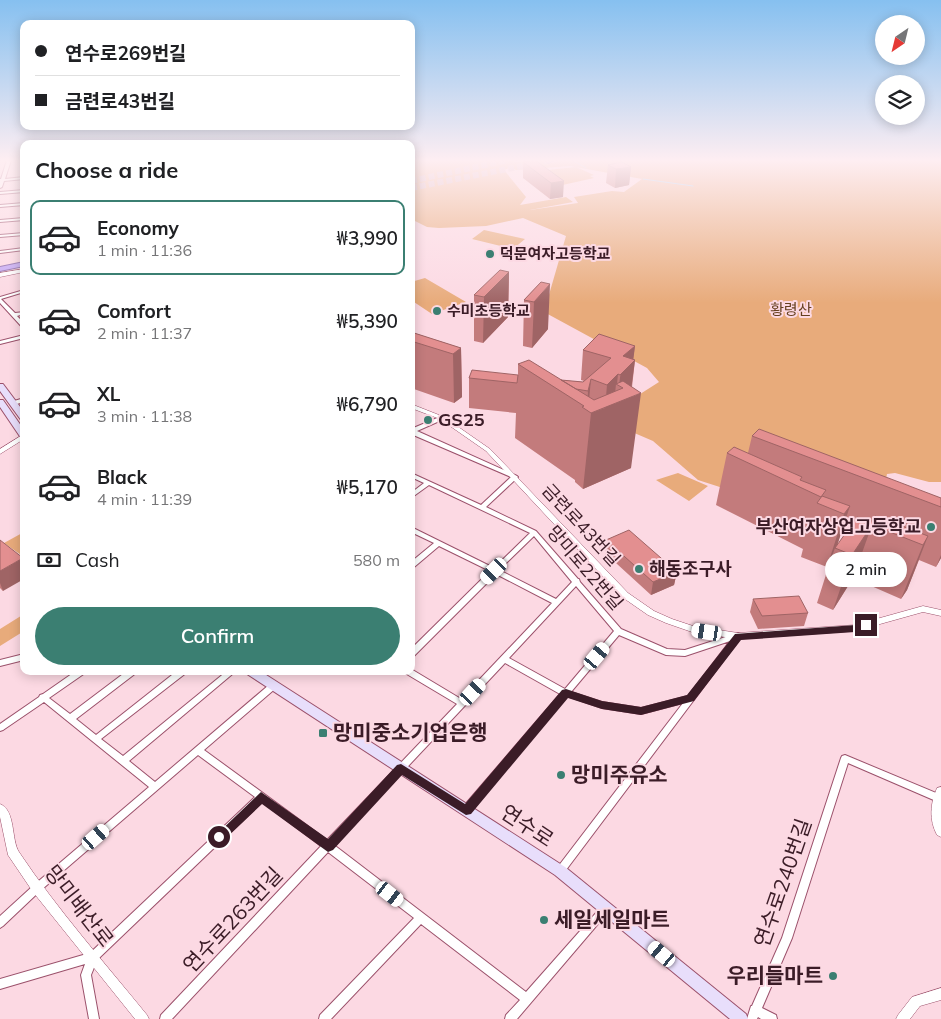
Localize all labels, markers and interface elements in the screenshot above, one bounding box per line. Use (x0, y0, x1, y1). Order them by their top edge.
north arrow (875, 15, 925, 65)
map controls (875, 15, 925, 125)
text: 연수로269번길 (65, 41, 187, 65)
button: layers (875, 75, 925, 125)
text: 금련로43번길 (65, 89, 175, 113)
text: Choose a ride (35, 156, 178, 184)
icon: car (37, 215, 82, 260)
text: Economy (97, 216, 179, 240)
text: ₩3,990 (336, 226, 398, 250)
text: 1 min · 11:36 (97, 240, 192, 260)
place label: 덕문여자고등학교 (500, 244, 611, 263)
marker: 덕문여자고등학교 (484, 248, 496, 260)
icon: car (37, 298, 82, 343)
text: Comfort (97, 299, 171, 323)
park label: 황령산 (770, 300, 812, 319)
place label: 수미초등학교 (447, 301, 530, 320)
marker: 수미초등학교 (431, 305, 443, 317)
text: ₩5,390 (336, 309, 398, 333)
text: 2 min · 11:37 (97, 323, 192, 343)
icon: car (37, 381, 82, 426)
text: XL (97, 382, 120, 406)
text: ₩6,790 (336, 392, 398, 416)
text: 3 min · 11:38 (97, 406, 192, 426)
place label: GS25 (438, 408, 485, 431)
marker: GS25 (422, 414, 434, 426)
icon: car (37, 464, 82, 509)
text: Black (97, 465, 147, 489)
text: ₩5,170 (336, 475, 398, 499)
street label: 금련로43번길 (537, 479, 625, 571)
text: 4 min · 11:39 (97, 489, 192, 509)
place label: 부산여자상업고등학교 (755, 515, 921, 538)
street label: 망미로22번길 (542, 521, 628, 615)
marker: 부산여자상업고등학교 (925, 521, 937, 533)
icon: cash (35, 546, 63, 574)
text: Cash (75, 548, 120, 572)
text: 580 m (353, 550, 400, 570)
callout: 2 min (825, 552, 907, 588)
car (478, 555, 509, 587)
place label: 해동조구사 (649, 557, 732, 580)
text: 2 min (845, 559, 887, 579)
marker: 해동조구사 (633, 563, 645, 575)
button: Confirm (35, 607, 400, 665)
route end (855, 614, 877, 636)
car (691, 622, 722, 642)
car (581, 640, 612, 672)
car (457, 676, 488, 708)
place label: 망미중소기업은행 (333, 719, 488, 745)
marker: 망미중소기업은행 (317, 727, 329, 739)
place label: 망미주유소 (571, 761, 668, 787)
marker: 망미주유소 (555, 769, 567, 781)
street label: 연수로 (496, 798, 559, 852)
street label: 연수로240번길 (748, 815, 816, 950)
car (79, 821, 112, 853)
route start (208, 826, 230, 848)
street label: 망미배산로 (40, 859, 120, 951)
street label: 연수로263번길 (177, 861, 288, 977)
car (373, 879, 406, 909)
place label: 세일세일마트 (554, 906, 670, 932)
marker: 세일세일마트 (538, 914, 550, 926)
car (645, 939, 678, 969)
place label: 우리들마트 (726, 962, 823, 988)
marker: 우리들마트 (827, 970, 839, 982)

